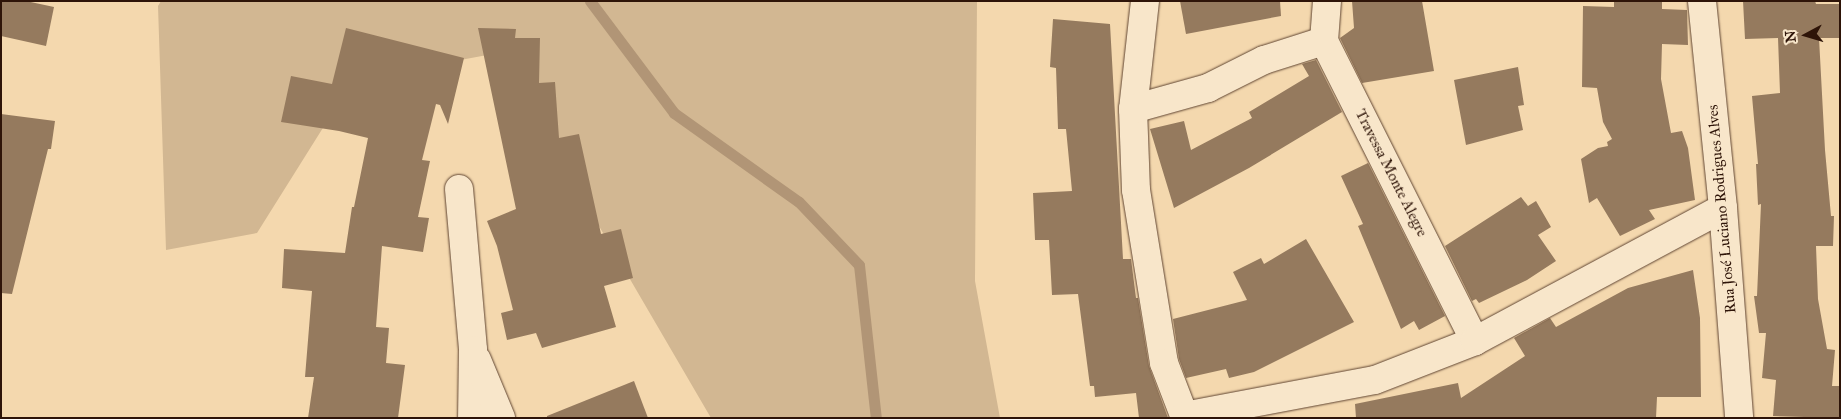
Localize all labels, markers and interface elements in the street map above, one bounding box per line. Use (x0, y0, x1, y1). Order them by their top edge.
north arrow (1781, 10, 1831, 60)
text: N (1782, 30, 1800, 43)
street label: Rua José Luciano Rodrigues Alves (1704, 104, 1740, 314)
street label: Travessa Monte Alegre (1351, 106, 1431, 240)

